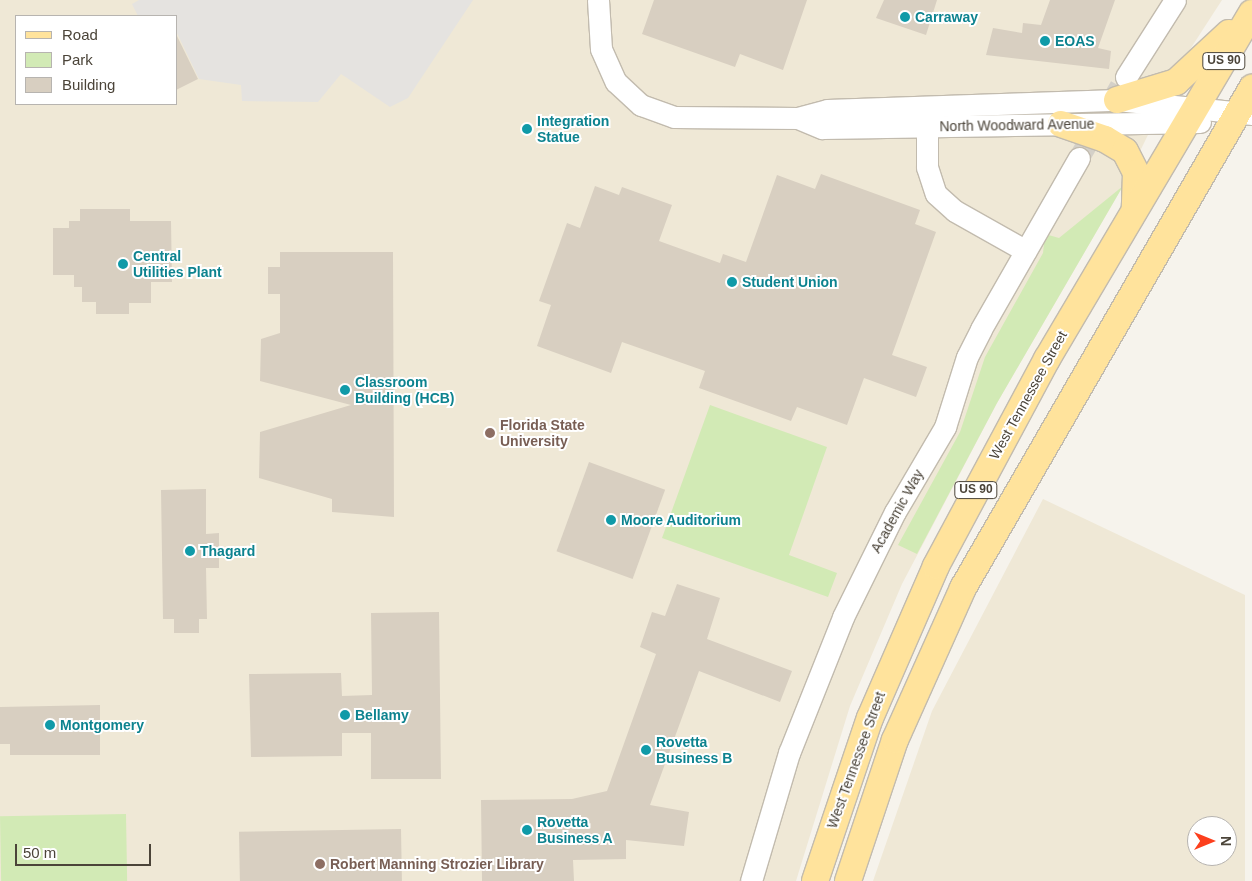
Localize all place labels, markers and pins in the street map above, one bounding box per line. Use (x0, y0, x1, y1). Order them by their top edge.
place label: Carraway (915, 9, 978, 25)
marker: Carraway (899, 11, 911, 23)
place label: EOAS (1055, 33, 1095, 49)
marker: EOAS (1039, 35, 1051, 47)
place label: Integration Statue (537, 113, 609, 146)
marker: Integration Statue (521, 123, 533, 135)
place label: Central Utilities Plant (133, 248, 222, 280)
marker: Central Utilities Plant (117, 258, 129, 270)
place label: Student Union (742, 274, 838, 290)
marker: Student Union (726, 276, 738, 288)
place label: Classroom Building (HCB) (355, 374, 455, 407)
marker: Classroom Building (HCB) (339, 384, 351, 396)
place label: Florida State University (500, 417, 585, 450)
marker: Florida State University (484, 427, 496, 439)
place label: Moore Auditorium (621, 512, 742, 528)
marker: Moore Auditorium (605, 514, 617, 526)
place label: Thagard (200, 543, 255, 559)
marker: Thagard (184, 545, 196, 557)
place label: Bellamy (355, 707, 409, 723)
marker: Bellamy (339, 709, 351, 721)
place label: Montgomery (60, 717, 144, 733)
marker: Montgomery (44, 719, 56, 731)
place label: Rovetta Business B (656, 734, 732, 766)
marker: Rovetta Business B (640, 744, 652, 756)
place label: Rovetta Business A (537, 814, 613, 846)
marker: Rovetta Business A (521, 824, 533, 836)
place label: Robert Manning Strozier Library (330, 856, 544, 872)
marker: Robert Manning Strozier Library (314, 858, 326, 870)

